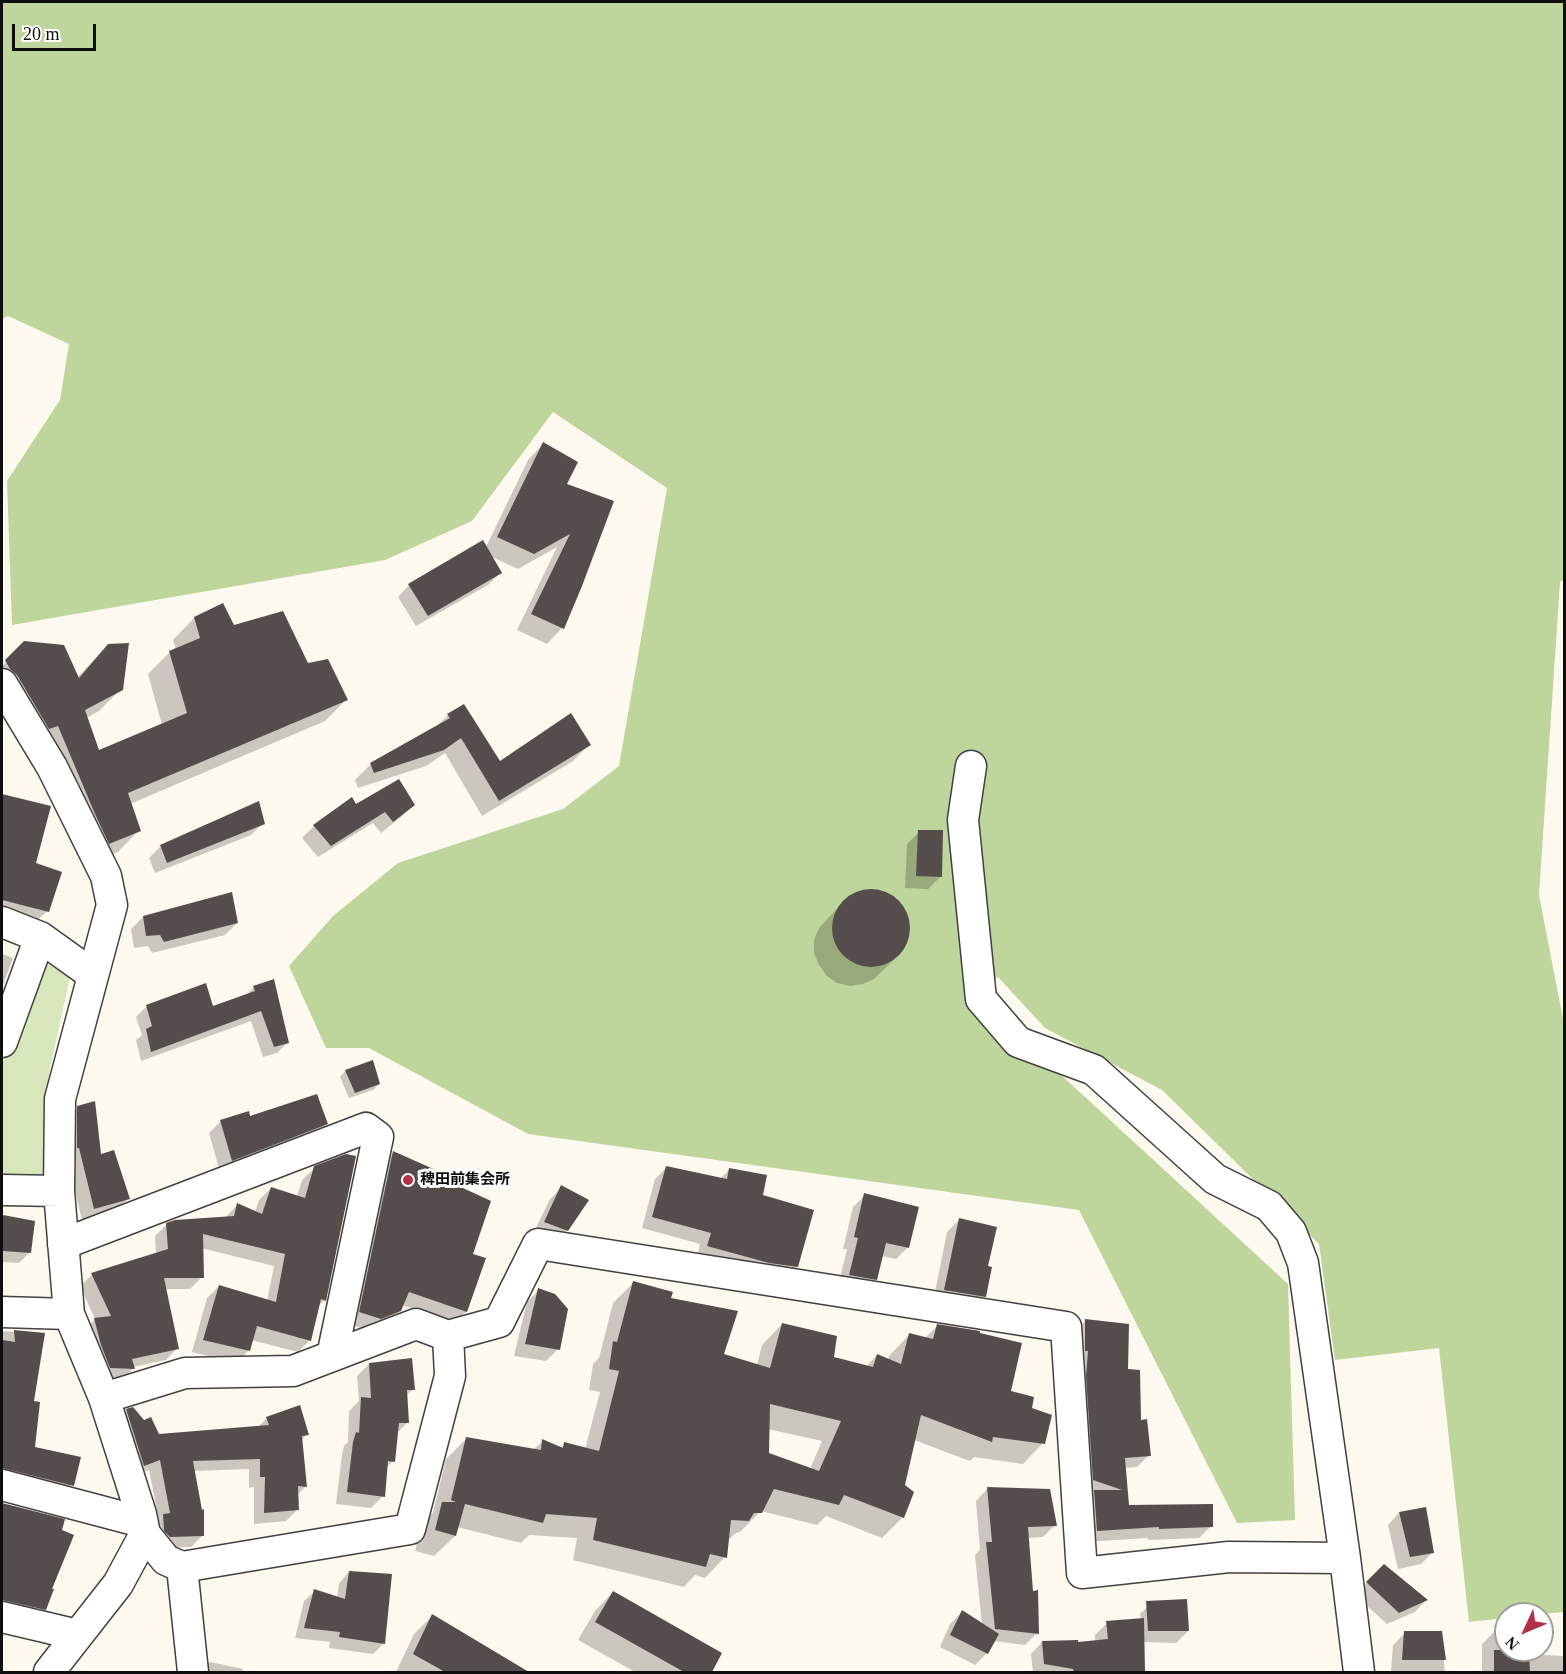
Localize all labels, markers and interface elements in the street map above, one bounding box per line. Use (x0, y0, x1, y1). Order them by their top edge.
scale bar (15, 12, 99, 50)
text: 20 m (23, 24, 60, 44)
place label: 稗田前集会所 (420, 1171, 510, 1189)
marker: 稗田前集会所 (401, 1173, 415, 1187)
north arrow (1494, 1602, 1554, 1662)
text: N (1502, 1633, 1522, 1654)

